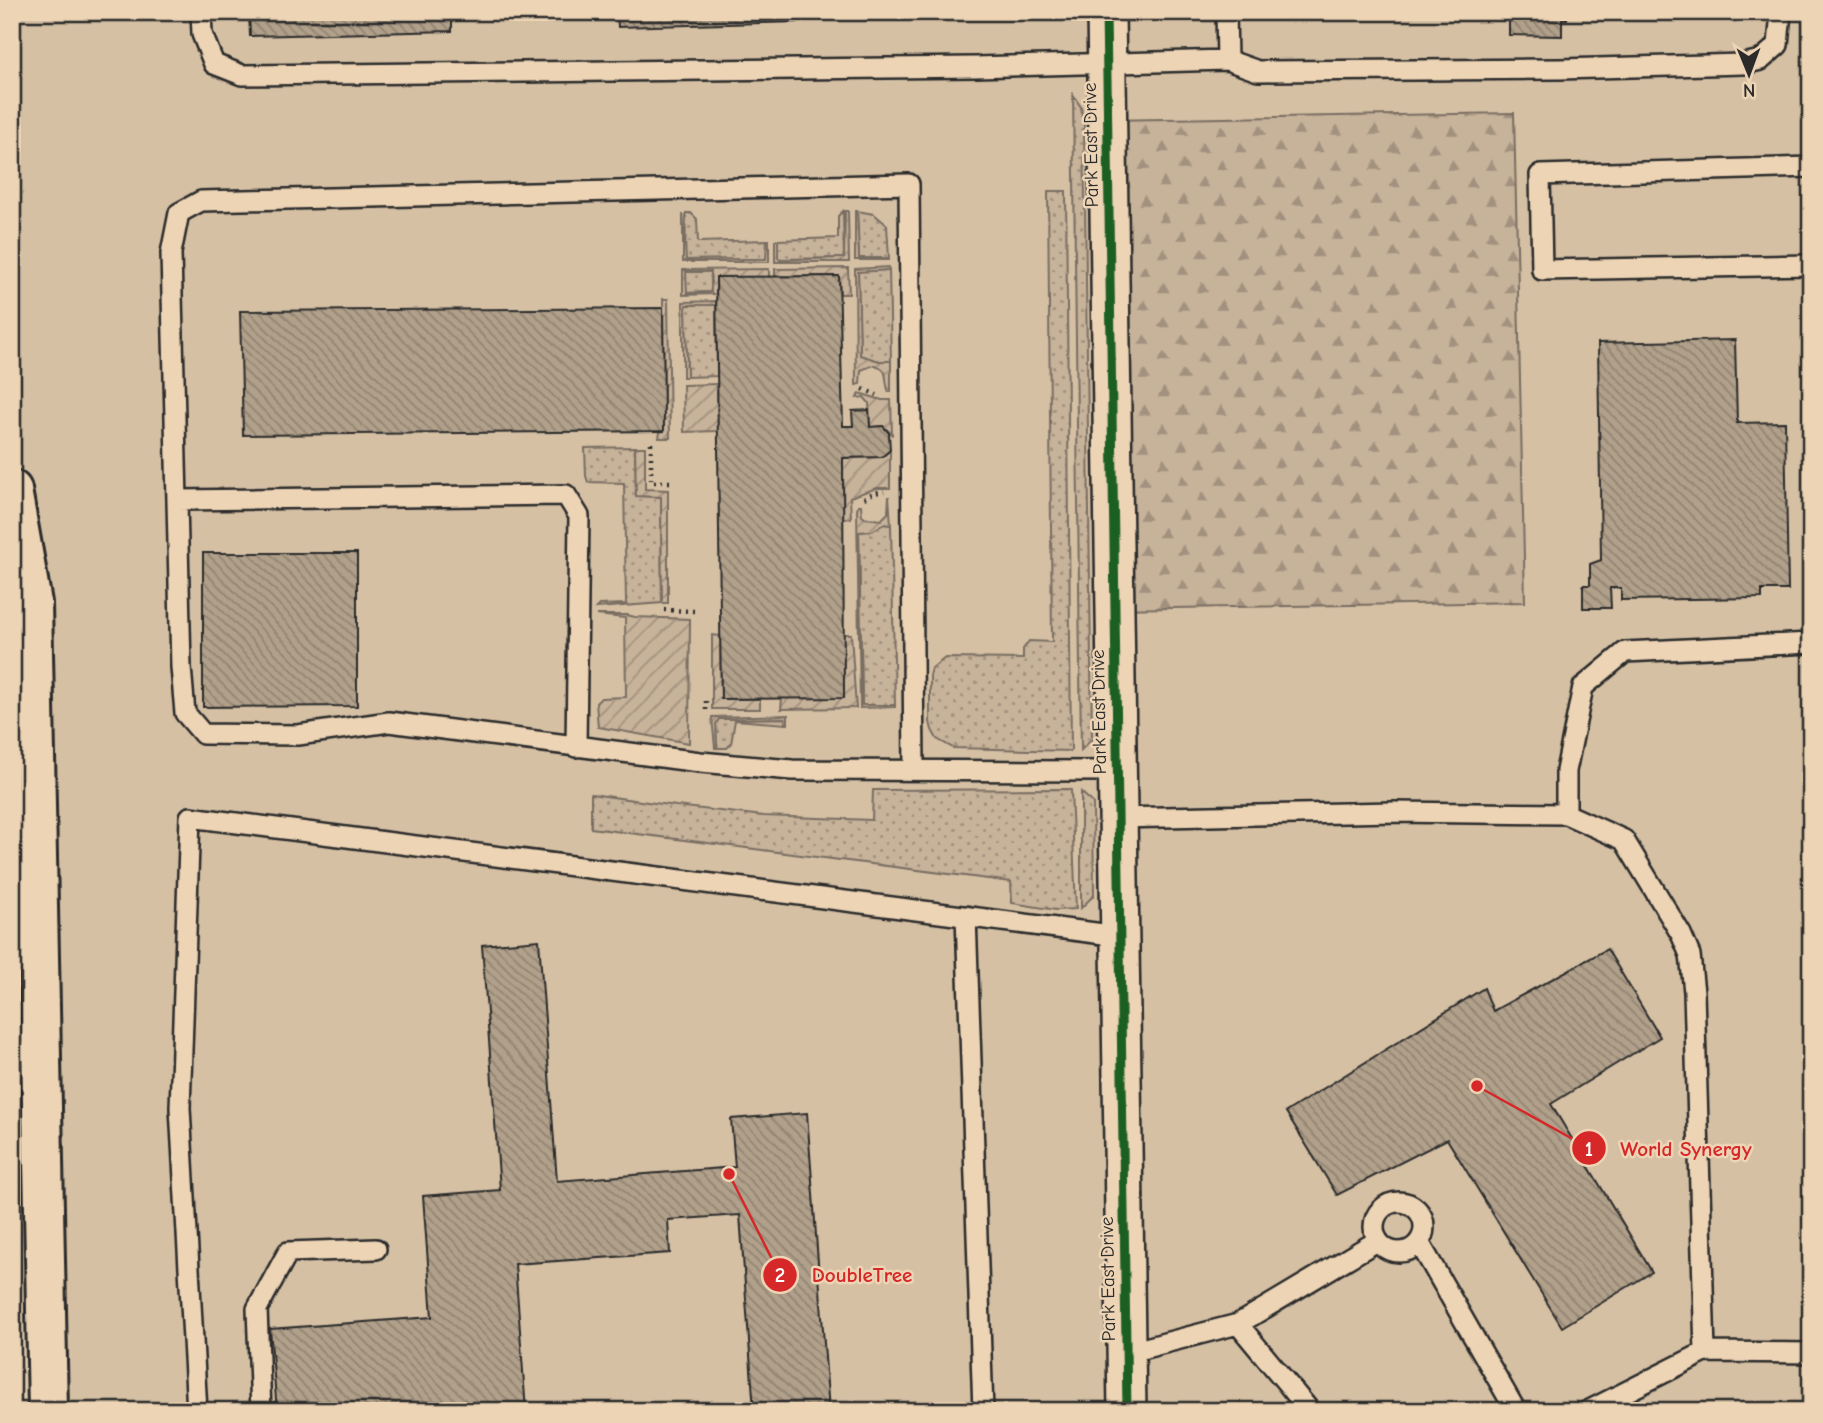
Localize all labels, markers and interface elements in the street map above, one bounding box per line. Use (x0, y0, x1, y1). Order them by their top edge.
north arrow (1714, 38, 1784, 108)
text: N (1743, 79, 1756, 101)
street label: Park East Drive (1079, 83, 1103, 207)
street label: Park East Drive (1087, 650, 1111, 774)
callout: World Synergy (1571, 1127, 1766, 1169)
text: 1 (1585, 1137, 1593, 1161)
text: World Synergy (1620, 1137, 1752, 1161)
street label: Park East Drive (1096, 1217, 1120, 1341)
callout: DoubleTree (763, 1254, 927, 1296)
text: 2 (775, 1263, 785, 1287)
text: DoubleTree (812, 1263, 912, 1287)

